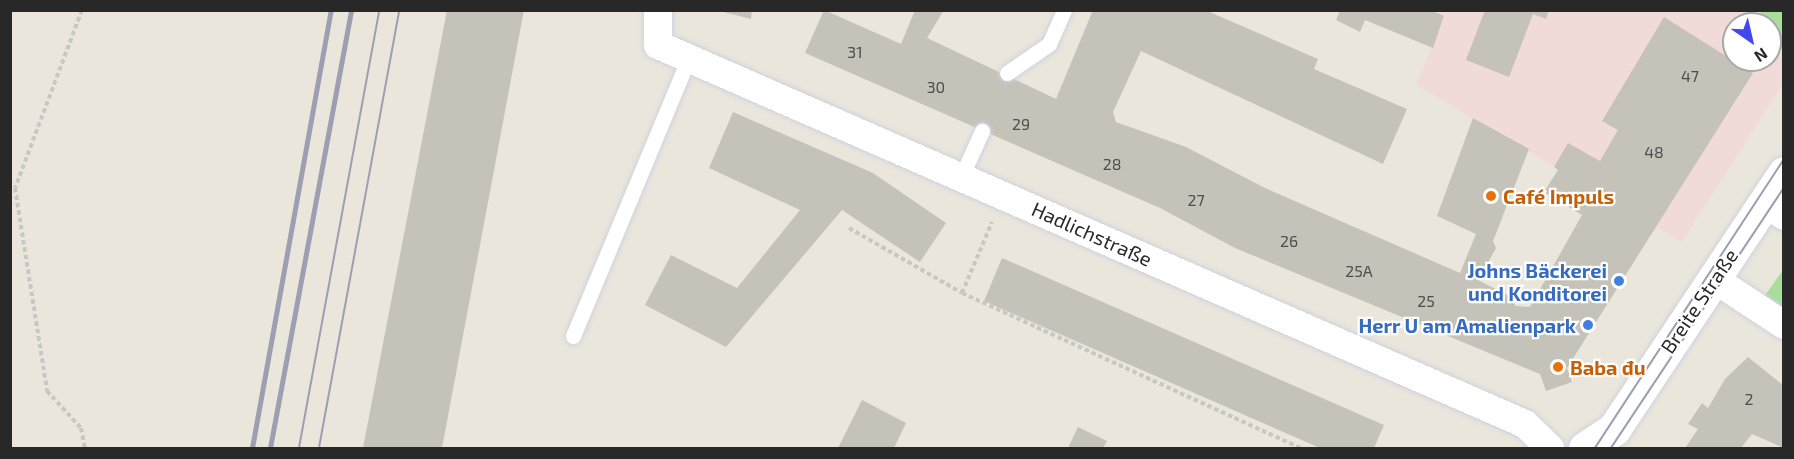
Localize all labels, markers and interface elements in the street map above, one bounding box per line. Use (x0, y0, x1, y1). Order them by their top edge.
north arrow (1722, 12, 1782, 72)
house number: 31 (847, 42, 863, 62)
text: N (1751, 45, 1771, 67)
house number: 47 (1681, 66, 1699, 86)
house number: 30 (927, 77, 945, 97)
house number: 29 (1012, 114, 1030, 134)
house number: 48 (1644, 142, 1664, 162)
house number: 28 (1103, 154, 1121, 174)
place label: Café Impuls (1503, 184, 1614, 208)
marker: Café Impuls (1484, 189, 1498, 203)
house number: 27 (1187, 190, 1205, 210)
street label: Hadlichstraße (1028, 197, 1156, 271)
house number: 26 (1280, 231, 1298, 251)
street label: Breite Straße (1655, 244, 1743, 358)
place label: Johns Bäckerei und Konditorei (1467, 258, 1607, 305)
house number: 25A (1345, 261, 1373, 281)
marker: Johns Bäckerei und Konditorei (1612, 274, 1626, 288)
house number: 25 (1417, 291, 1435, 311)
place label: Herr U am Amalienpark (1358, 313, 1576, 337)
marker: Herr U am Amalienpark (1581, 318, 1595, 332)
place label: Baba đu (1570, 355, 1646, 379)
marker: Baba đu (1551, 360, 1565, 374)
house number: 2 (1745, 389, 1753, 409)

